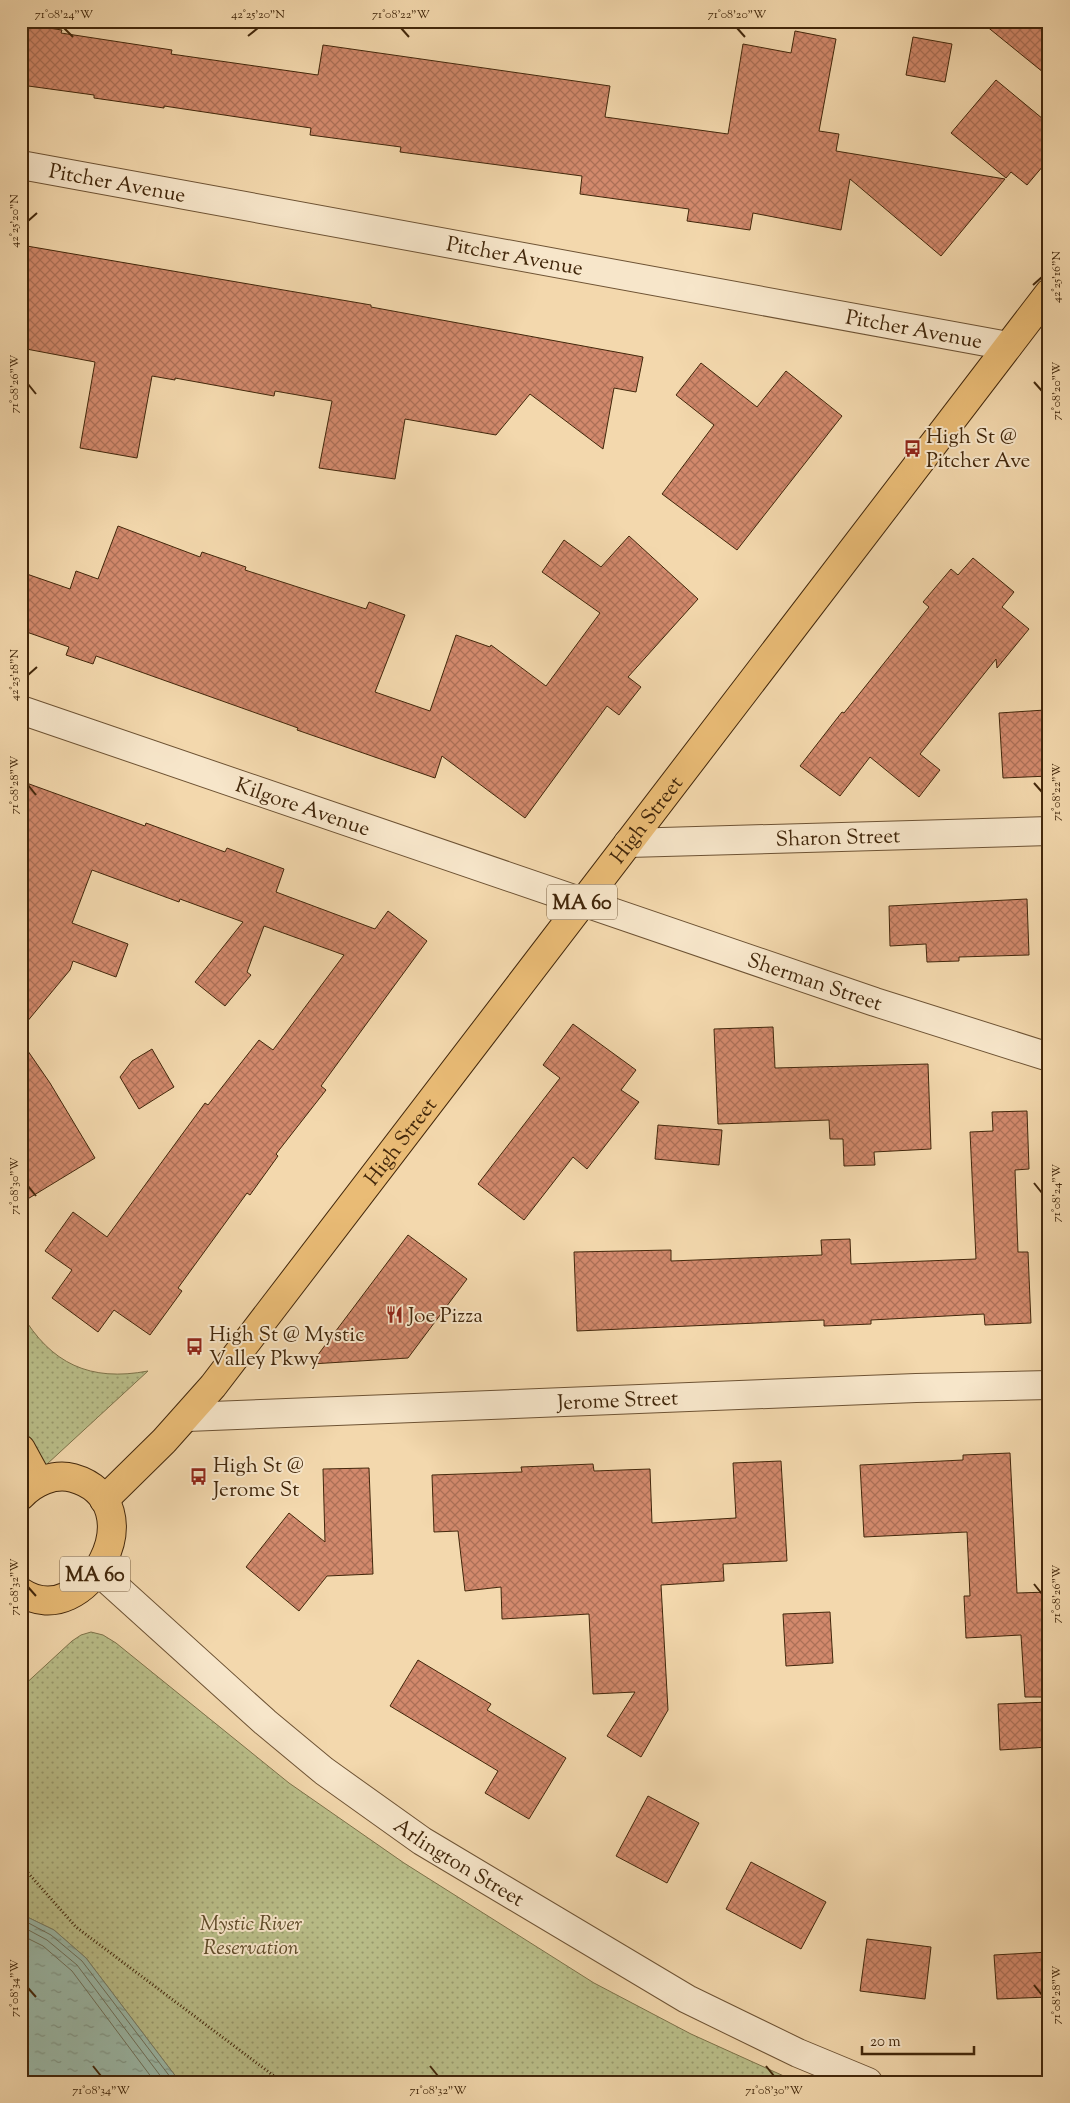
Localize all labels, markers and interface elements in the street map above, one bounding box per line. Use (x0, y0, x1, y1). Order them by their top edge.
text: 71°08'24"W (35, 6, 94, 24)
text: 42°25'20"N (231, 6, 285, 24)
text: 71°08'22"W (372, 6, 431, 24)
text: 71°08'20"W (708, 6, 767, 24)
street label: Pitcher Avenue (46, 157, 188, 212)
text: 42°25'20"N (6, 194, 24, 248)
street label: Pitcher Avenue (444, 230, 585, 285)
text: 42°25'16"N (1048, 251, 1066, 303)
street label: Pitcher Avenue (843, 304, 985, 358)
text: 71°08'26"W (6, 354, 24, 413)
text: 71°08'20"W (1048, 361, 1066, 420)
place label: High St @ Pitcher Ave (926, 423, 1030, 477)
bus stop icon: High St @ Pitcher Ave (902, 438, 922, 458)
text: 42°25'18"N (6, 649, 24, 701)
text: 71°08'28"W (6, 755, 24, 814)
text: 71°08'22"W (1048, 762, 1066, 821)
street label: High Street (604, 770, 691, 871)
street label: Kilgore Avenue (231, 771, 374, 845)
street label: Sharon Street (775, 822, 901, 856)
road number: MA 60 (547, 884, 617, 920)
street label: Sherman Street (743, 946, 885, 1020)
street label: High Street (358, 1092, 445, 1193)
text: 71°08'30"W (6, 1156, 24, 1215)
text: 71°08'24"W (1048, 1163, 1066, 1222)
place label: Joe Pizza (407, 1302, 483, 1332)
restaurant icon: Joe Pizza (384, 1305, 404, 1325)
place label: High St @ Mystic Valley Pkwy (209, 1321, 365, 1375)
bus stop icon: High St @ Mystic Valley Pkwy (185, 1336, 205, 1356)
street label: Jerome Street (556, 1384, 679, 1419)
place label: High St @ Jerome St (212, 1452, 304, 1506)
bus stop icon: High St @ Jerome St (189, 1467, 209, 1487)
road number: MA 60 (60, 1556, 130, 1592)
text: 71°08'32"W (6, 1558, 24, 1616)
text: 71°08'26"W (1048, 1564, 1066, 1623)
street label: Arlington Street (386, 1812, 529, 1916)
park label: Mystic River Reservation (200, 1910, 303, 1964)
text: 71°08'34"W (6, 1958, 24, 2017)
text: 71°08'28"W (1048, 1965, 1066, 2024)
scale bar (862, 2023, 975, 2055)
text: 20 m (870, 2032, 901, 2053)
text: 71°08'34"W (72, 2082, 131, 2100)
text: 71°08'32"W (409, 2082, 467, 2100)
text: 71°08'30"W (745, 2082, 804, 2100)

